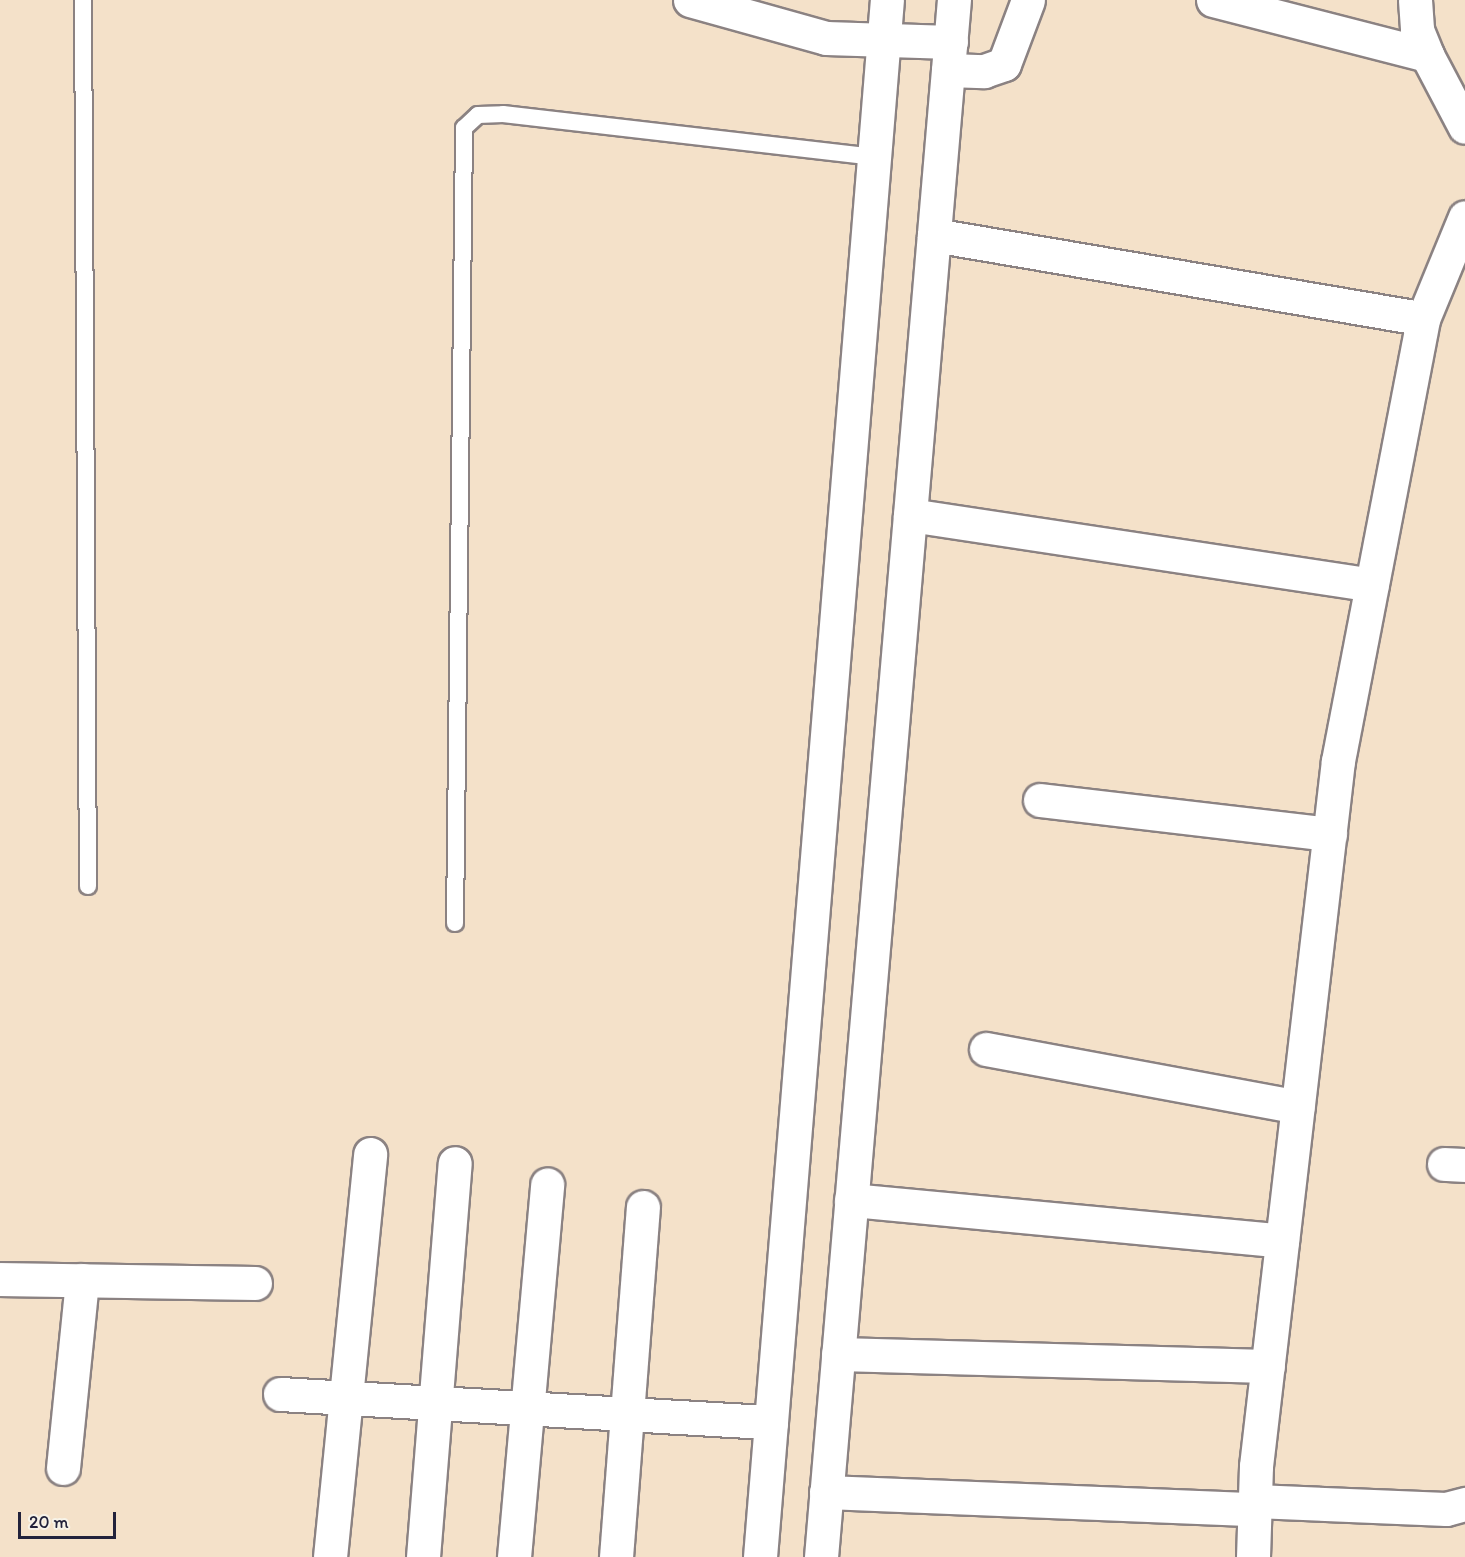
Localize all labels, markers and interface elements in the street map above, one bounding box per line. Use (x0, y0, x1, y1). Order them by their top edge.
scale bar (21, 1500, 118, 1538)
text: 20 m (29, 1511, 69, 1533)

